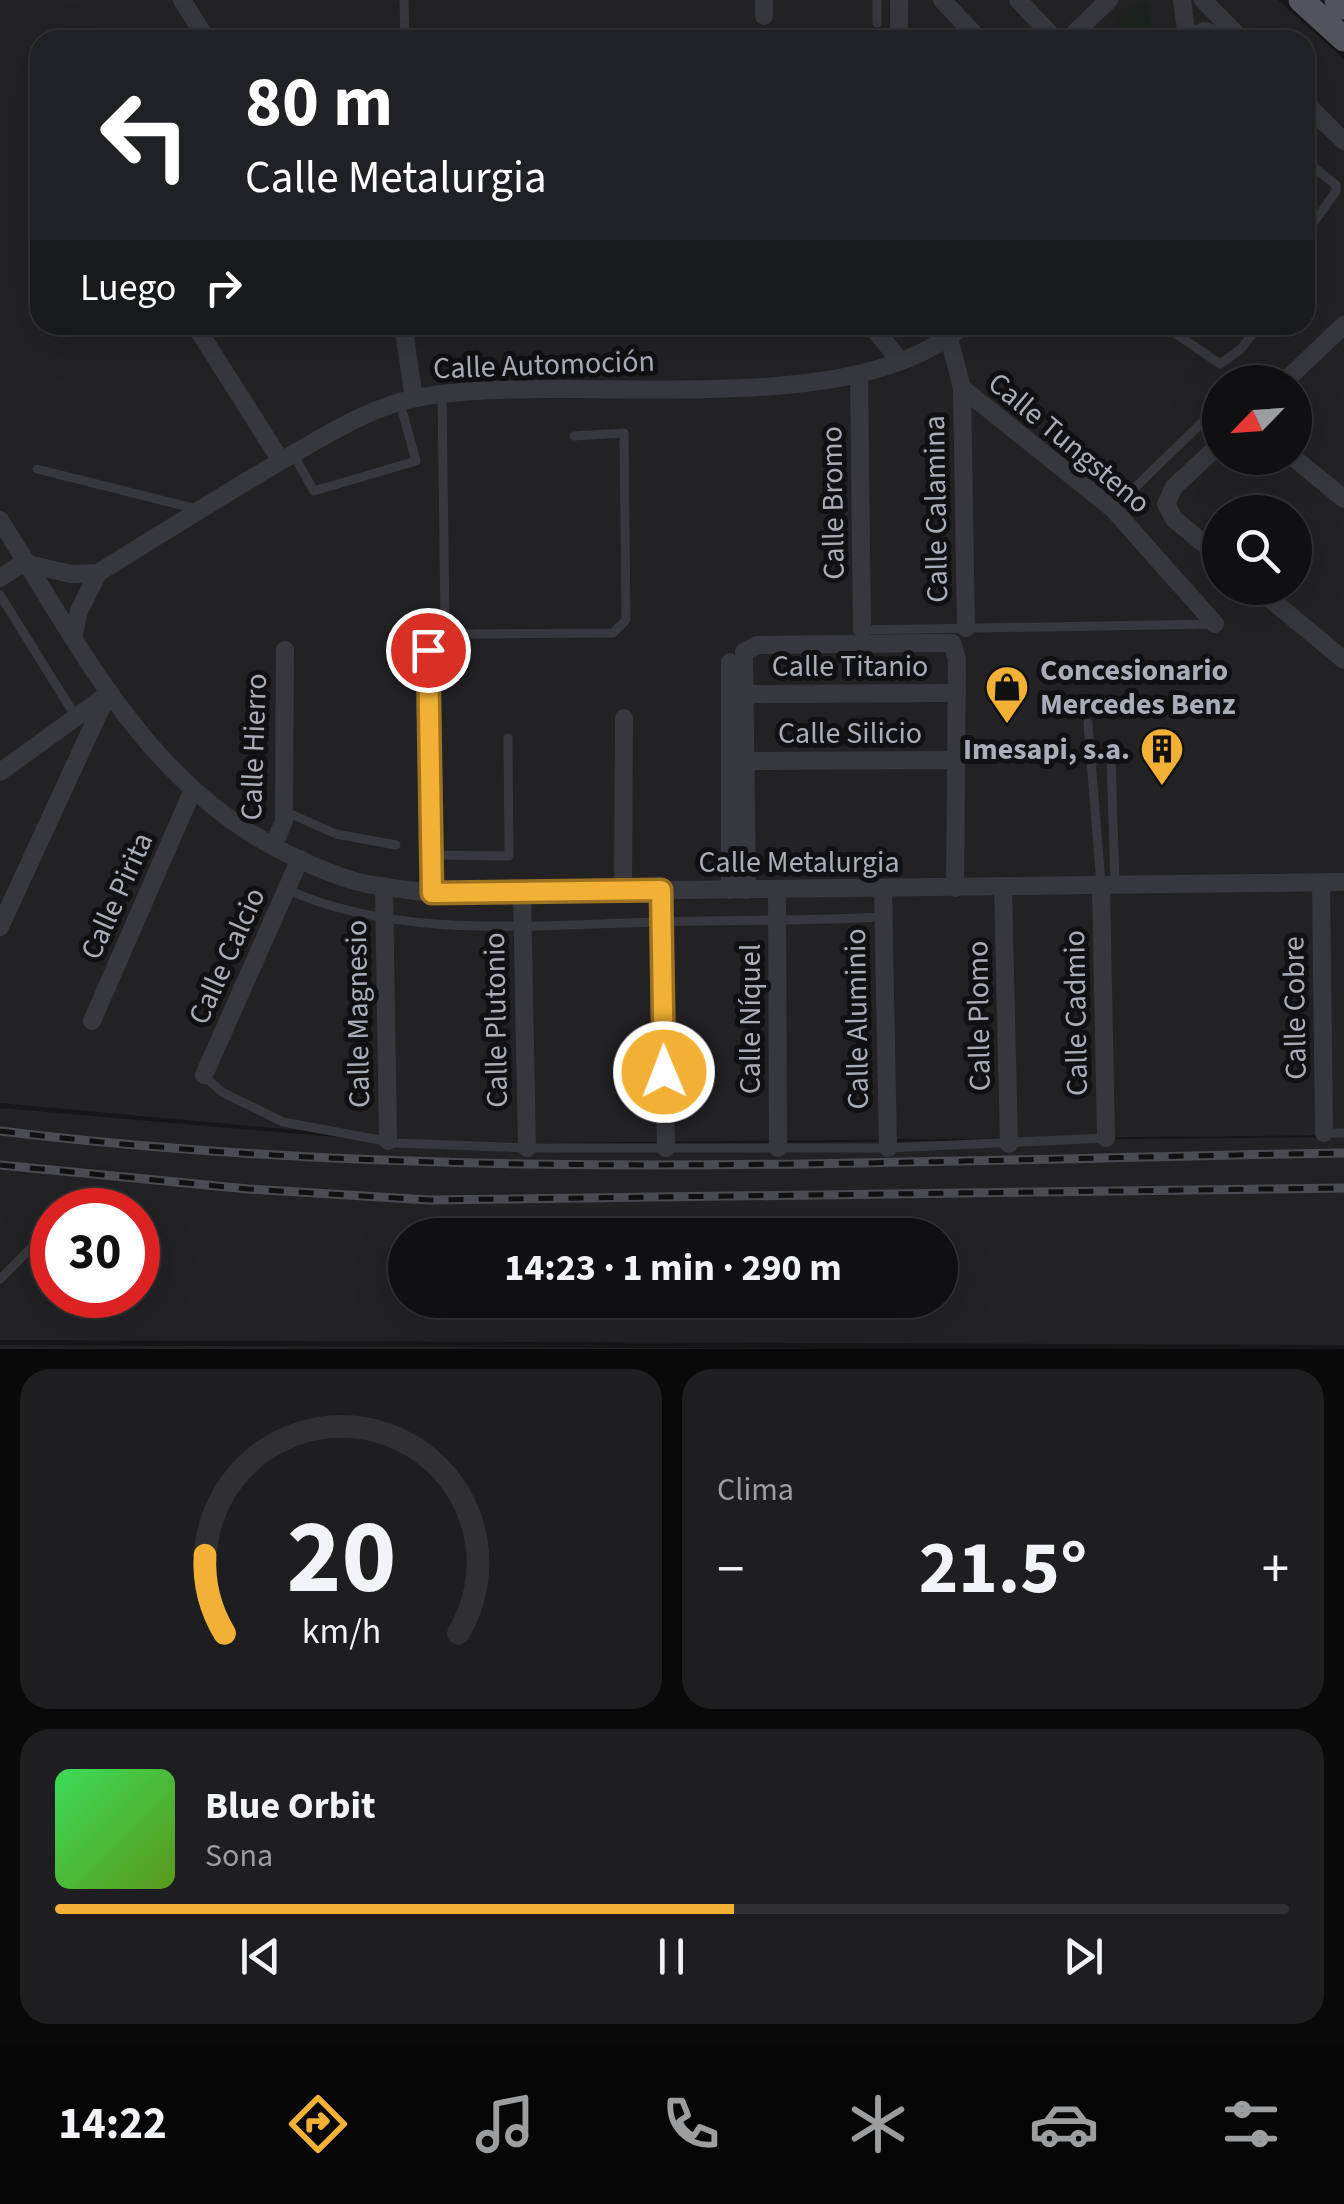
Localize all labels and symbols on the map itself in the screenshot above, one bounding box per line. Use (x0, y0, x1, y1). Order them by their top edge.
street label: Calle Automoción (432, 340, 656, 390)
street label: Calle Tungsteno (978, 362, 1160, 524)
north arrow (1202, 365, 1312, 475)
street label: Calle Calamina (913, 415, 959, 603)
street label: Calle Bromo (810, 426, 856, 580)
pin (386, 608, 471, 693)
street label: Calle Titanio (772, 645, 928, 688)
place label: Concesionario Mercedes Benz (1040, 649, 1236, 726)
shop icon: Concesionario Mercedes Benz (984, 664, 1030, 725)
street label: Calle Hierro (230, 673, 278, 821)
street label: Calle Silicio (778, 712, 922, 755)
building icon: Imesapi, s.a. (1139, 726, 1185, 787)
place label: Imesapi, s.a. (963, 728, 1130, 771)
street label: Calle Pirita (70, 825, 164, 967)
street label: Calle Metalurgia (698, 841, 900, 884)
street label: Calle Calcio (178, 881, 276, 1031)
street label: Calle Magnesio (335, 920, 381, 1108)
street label: Calle Aluminio (834, 928, 880, 1110)
street label: Calle Cadmio (1053, 930, 1099, 1096)
street label: Calle Plutonio (473, 932, 519, 1108)
street label: Calle Cobre (1272, 936, 1318, 1080)
street label: Calle Plomo (956, 940, 1002, 1092)
street label: Calle Níquel (729, 944, 772, 1094)
position arrow (612, 1020, 716, 1124)
speed limit sign: 30 (30, 1188, 160, 1318)

